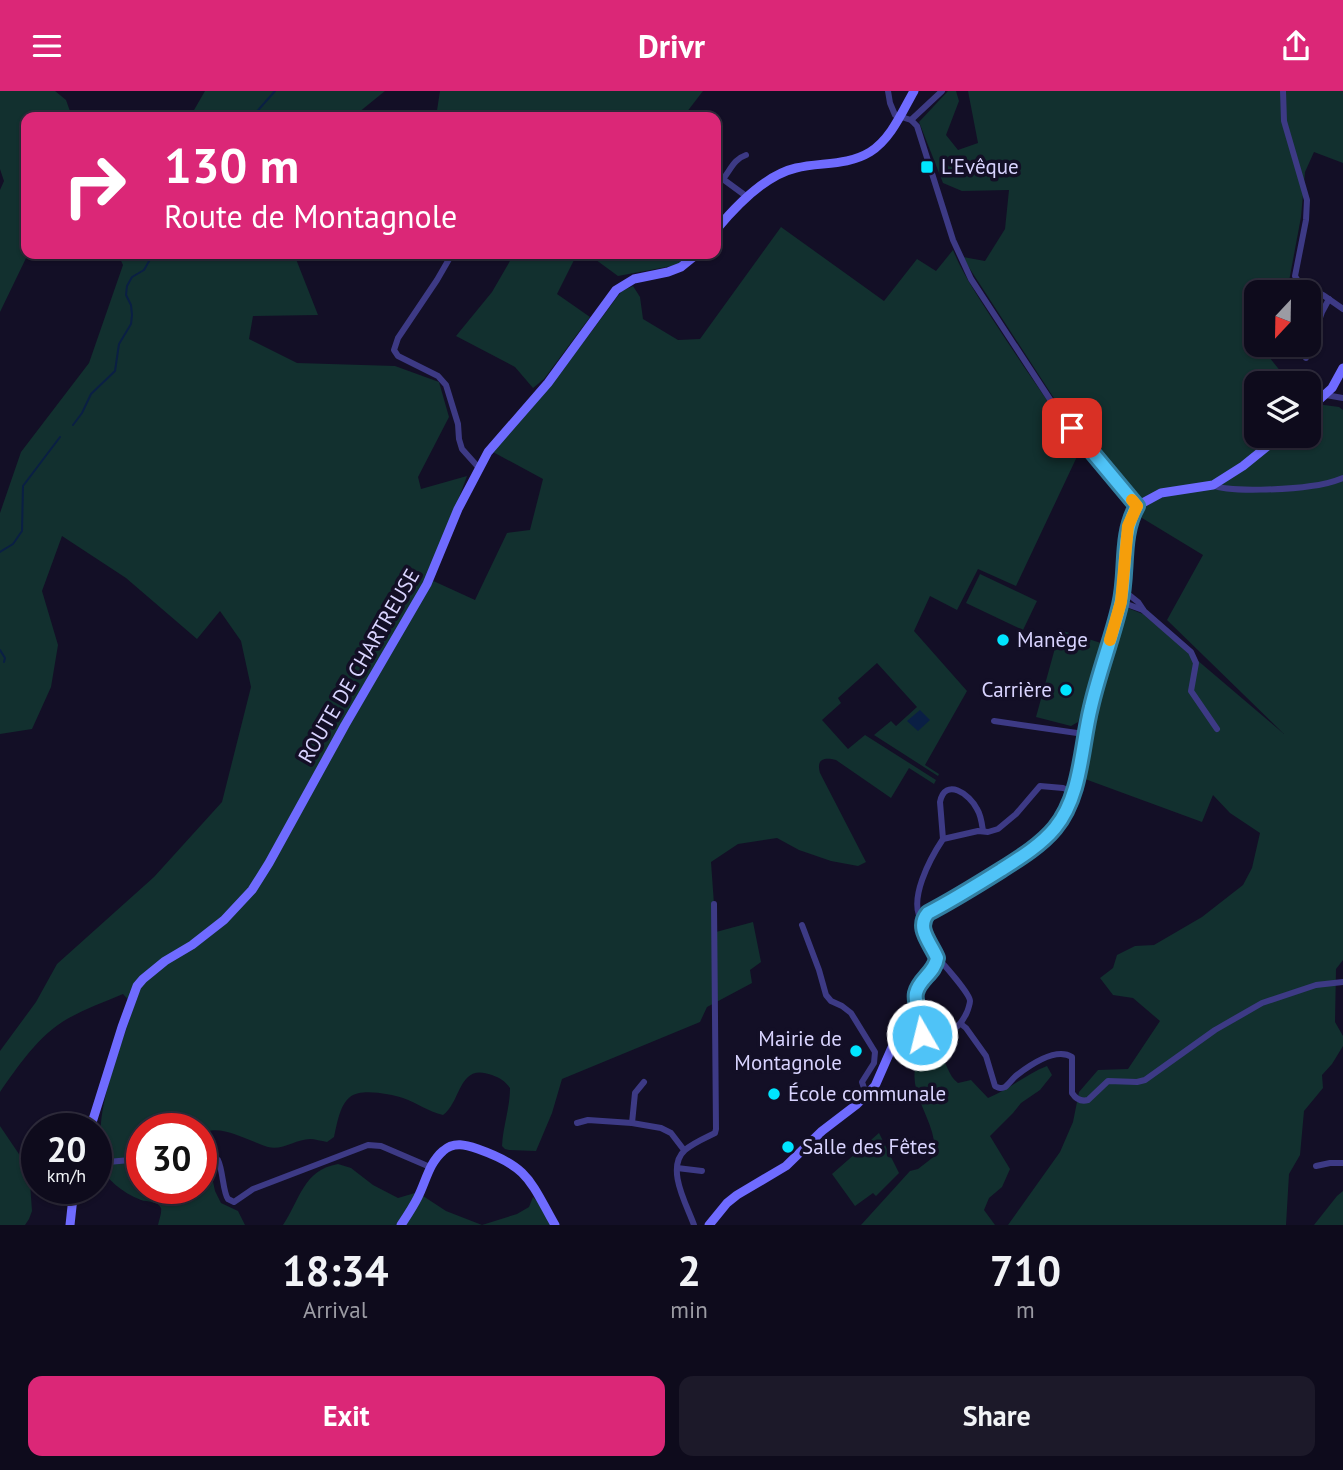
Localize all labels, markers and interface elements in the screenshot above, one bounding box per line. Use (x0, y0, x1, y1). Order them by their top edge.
text: Drivr (638, 25, 705, 67)
icon: menu (28, 27, 66, 65)
icon: share (1277, 27, 1315, 65)
text: 130 m (164, 133, 299, 197)
icon: right (49, 140, 140, 231)
place label: L'Evêque (941, 153, 1019, 180)
marker: L'Evêque (919, 159, 935, 175)
text: Route de Montagnole (164, 195, 457, 237)
north arrow (1244, 280, 1321, 357)
map controls (1244, 280, 1321, 448)
button: layers (1244, 371, 1321, 448)
pin (1042, 398, 1102, 458)
icon: arrive (1053, 409, 1091, 447)
street label: ROUTE DE CHARTREUSE (292, 564, 425, 768)
place label: Manège (1017, 626, 1088, 653)
marker: Manège (995, 632, 1011, 648)
place label: Carrière (982, 676, 1052, 703)
marker: Carrière (1058, 682, 1074, 698)
position arrow (885, 998, 959, 1072)
place label: Mairie de Montagnole (734, 1025, 842, 1076)
marker: Mairie de Montagnole (848, 1043, 864, 1059)
place label: École communale (788, 1080, 946, 1107)
marker: École communale (766, 1086, 782, 1102)
speed limit sign: 30 (126, 1113, 217, 1204)
text: 20 (47, 1126, 86, 1172)
place label: Salle des Fêtes (802, 1133, 936, 1160)
marker: Salle des Fêtes (780, 1139, 796, 1155)
text: km/h (47, 1164, 86, 1187)
text: 18:34 (282, 1243, 388, 1298)
text: 2 (677, 1243, 701, 1298)
text: 710 (990, 1243, 1061, 1298)
text: Arrival (303, 1295, 367, 1324)
text: min (670, 1295, 708, 1324)
text: m (1016, 1295, 1035, 1324)
button: Exit (28, 1376, 665, 1456)
button: Share (679, 1376, 1315, 1456)

